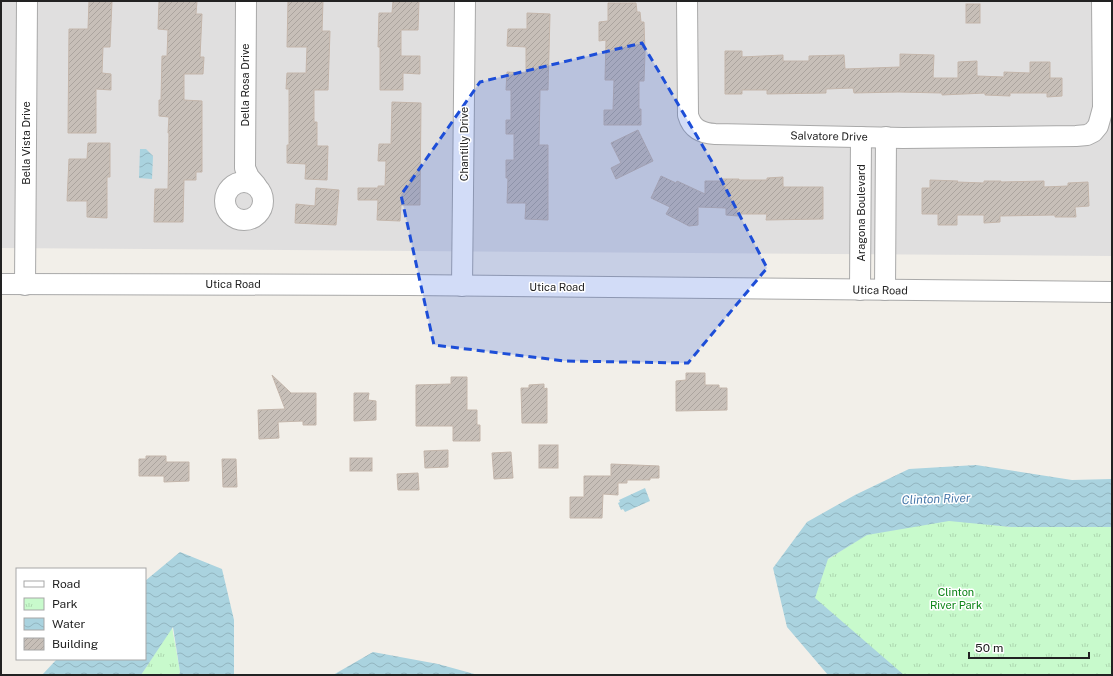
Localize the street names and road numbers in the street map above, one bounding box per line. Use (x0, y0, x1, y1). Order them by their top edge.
street label: Della Rosa Drive (239, 43, 251, 127)
street label: Bella Vista Drive (20, 101, 32, 185)
street label: Chantilly Drive (458, 107, 470, 181)
street label: Salvatore Drive (790, 129, 868, 143)
street label: Aragona Boulevard (855, 164, 867, 262)
street label: Utica Road (205, 278, 261, 290)
street label: Utica Road (529, 281, 585, 293)
street label: Utica Road (852, 284, 908, 296)

